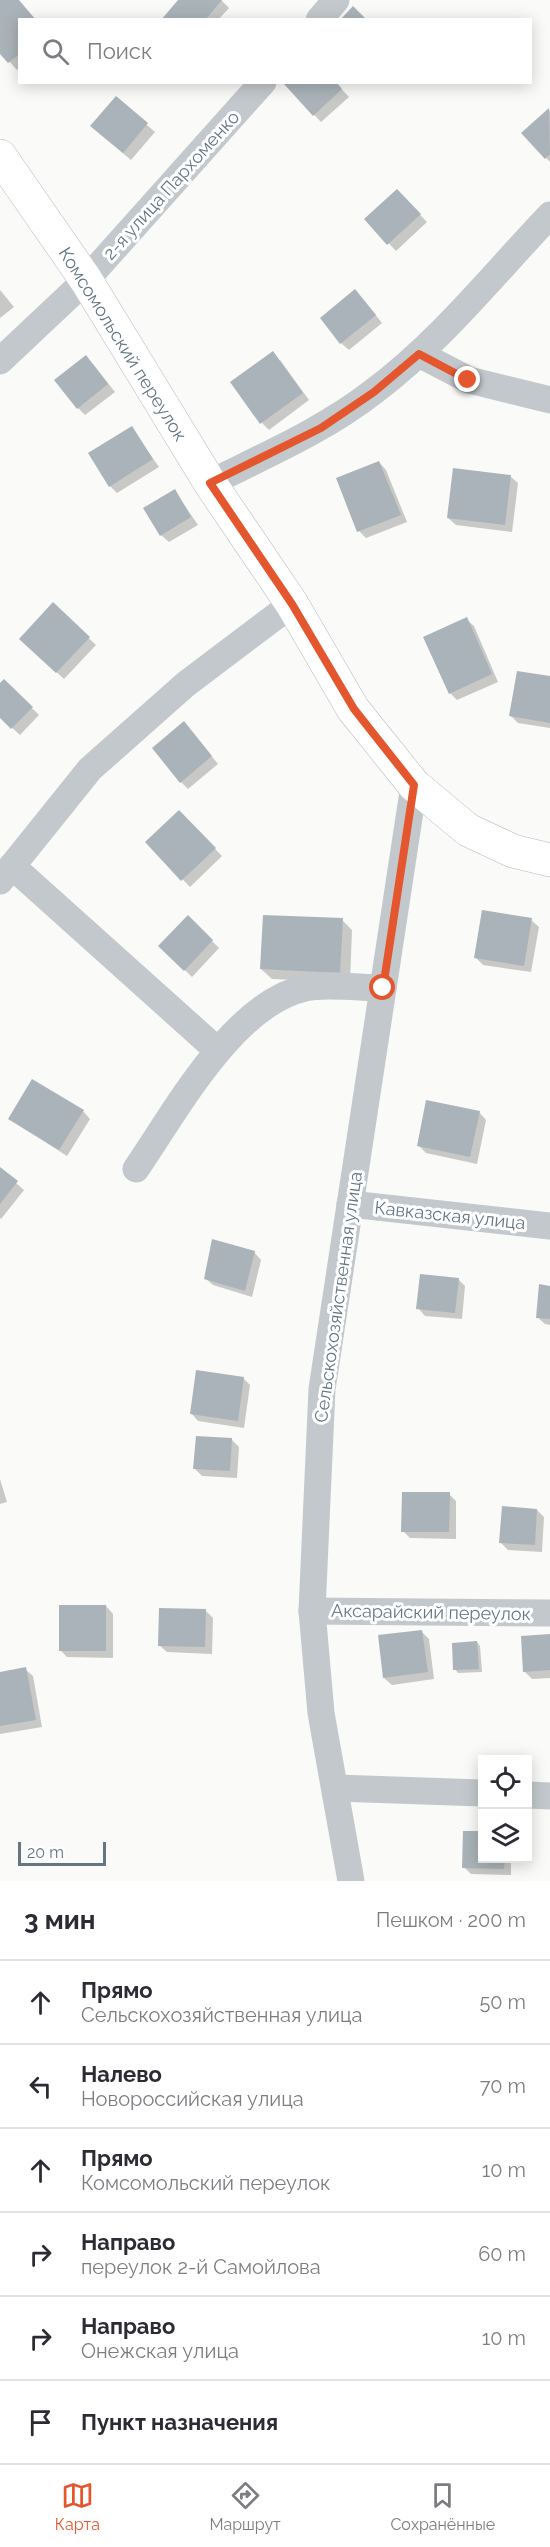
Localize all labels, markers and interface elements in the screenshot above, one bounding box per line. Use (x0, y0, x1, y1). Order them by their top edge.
search box (18, 18, 532, 84)
icon: search (39, 35, 72, 68)
text: Поиск (87, 38, 152, 64)
street label: 2-я улица Пархоменко (99, 106, 243, 264)
street label: Комсомольский переулок (55, 243, 191, 445)
route end (454, 366, 480, 392)
route start (369, 974, 395, 1000)
street label: Сельскохозяйственная улица (310, 1170, 366, 1424)
street label: Кавказская улица (374, 1197, 526, 1233)
street label: Аксарайский переулок (331, 1600, 531, 1624)
map controls (478, 1755, 532, 1863)
button: locate (478, 1755, 532, 1809)
button: layers (478, 1809, 532, 1863)
scale bar (18, 1839, 106, 1866)
text: 20 m (27, 1843, 64, 1862)
text: 3 мин (24, 1905, 95, 1935)
text: Пешком · 200 m (376, 1908, 526, 1932)
text: Прямо (81, 1977, 153, 2003)
icon: ahead (24, 1986, 57, 2019)
text: 50 m (479, 1990, 526, 2014)
text: Сельскохозяйственная улица (81, 2003, 362, 2027)
text: Налево (81, 2061, 162, 2087)
icon: left (24, 2070, 57, 2103)
text: 70 m (480, 2074, 526, 2098)
text: Новороссийская улица (81, 2087, 304, 2111)
text: Прямо (81, 2145, 153, 2171)
icon: ahead (24, 2154, 57, 2187)
text: 10 m (482, 2158, 526, 2182)
text: Комсомольский переулок (81, 2171, 330, 2195)
text: Направо (81, 2229, 175, 2255)
icon: right (24, 2238, 57, 2271)
text: 60 m (478, 2242, 526, 2266)
text: переулок 2-й Самойлова (81, 2255, 321, 2279)
text: Направо (81, 2313, 175, 2339)
icon: right (24, 2322, 57, 2355)
text: 10 m (482, 2326, 526, 2350)
text: Онежская улица (81, 2339, 239, 2363)
icon: arrive (24, 2406, 57, 2439)
text: Пункт назначения (81, 2409, 278, 2435)
tab: Карта (55, 2479, 100, 2534)
tab: Маршрут (210, 2479, 281, 2534)
tab: Сохранённые (390, 2479, 495, 2534)

